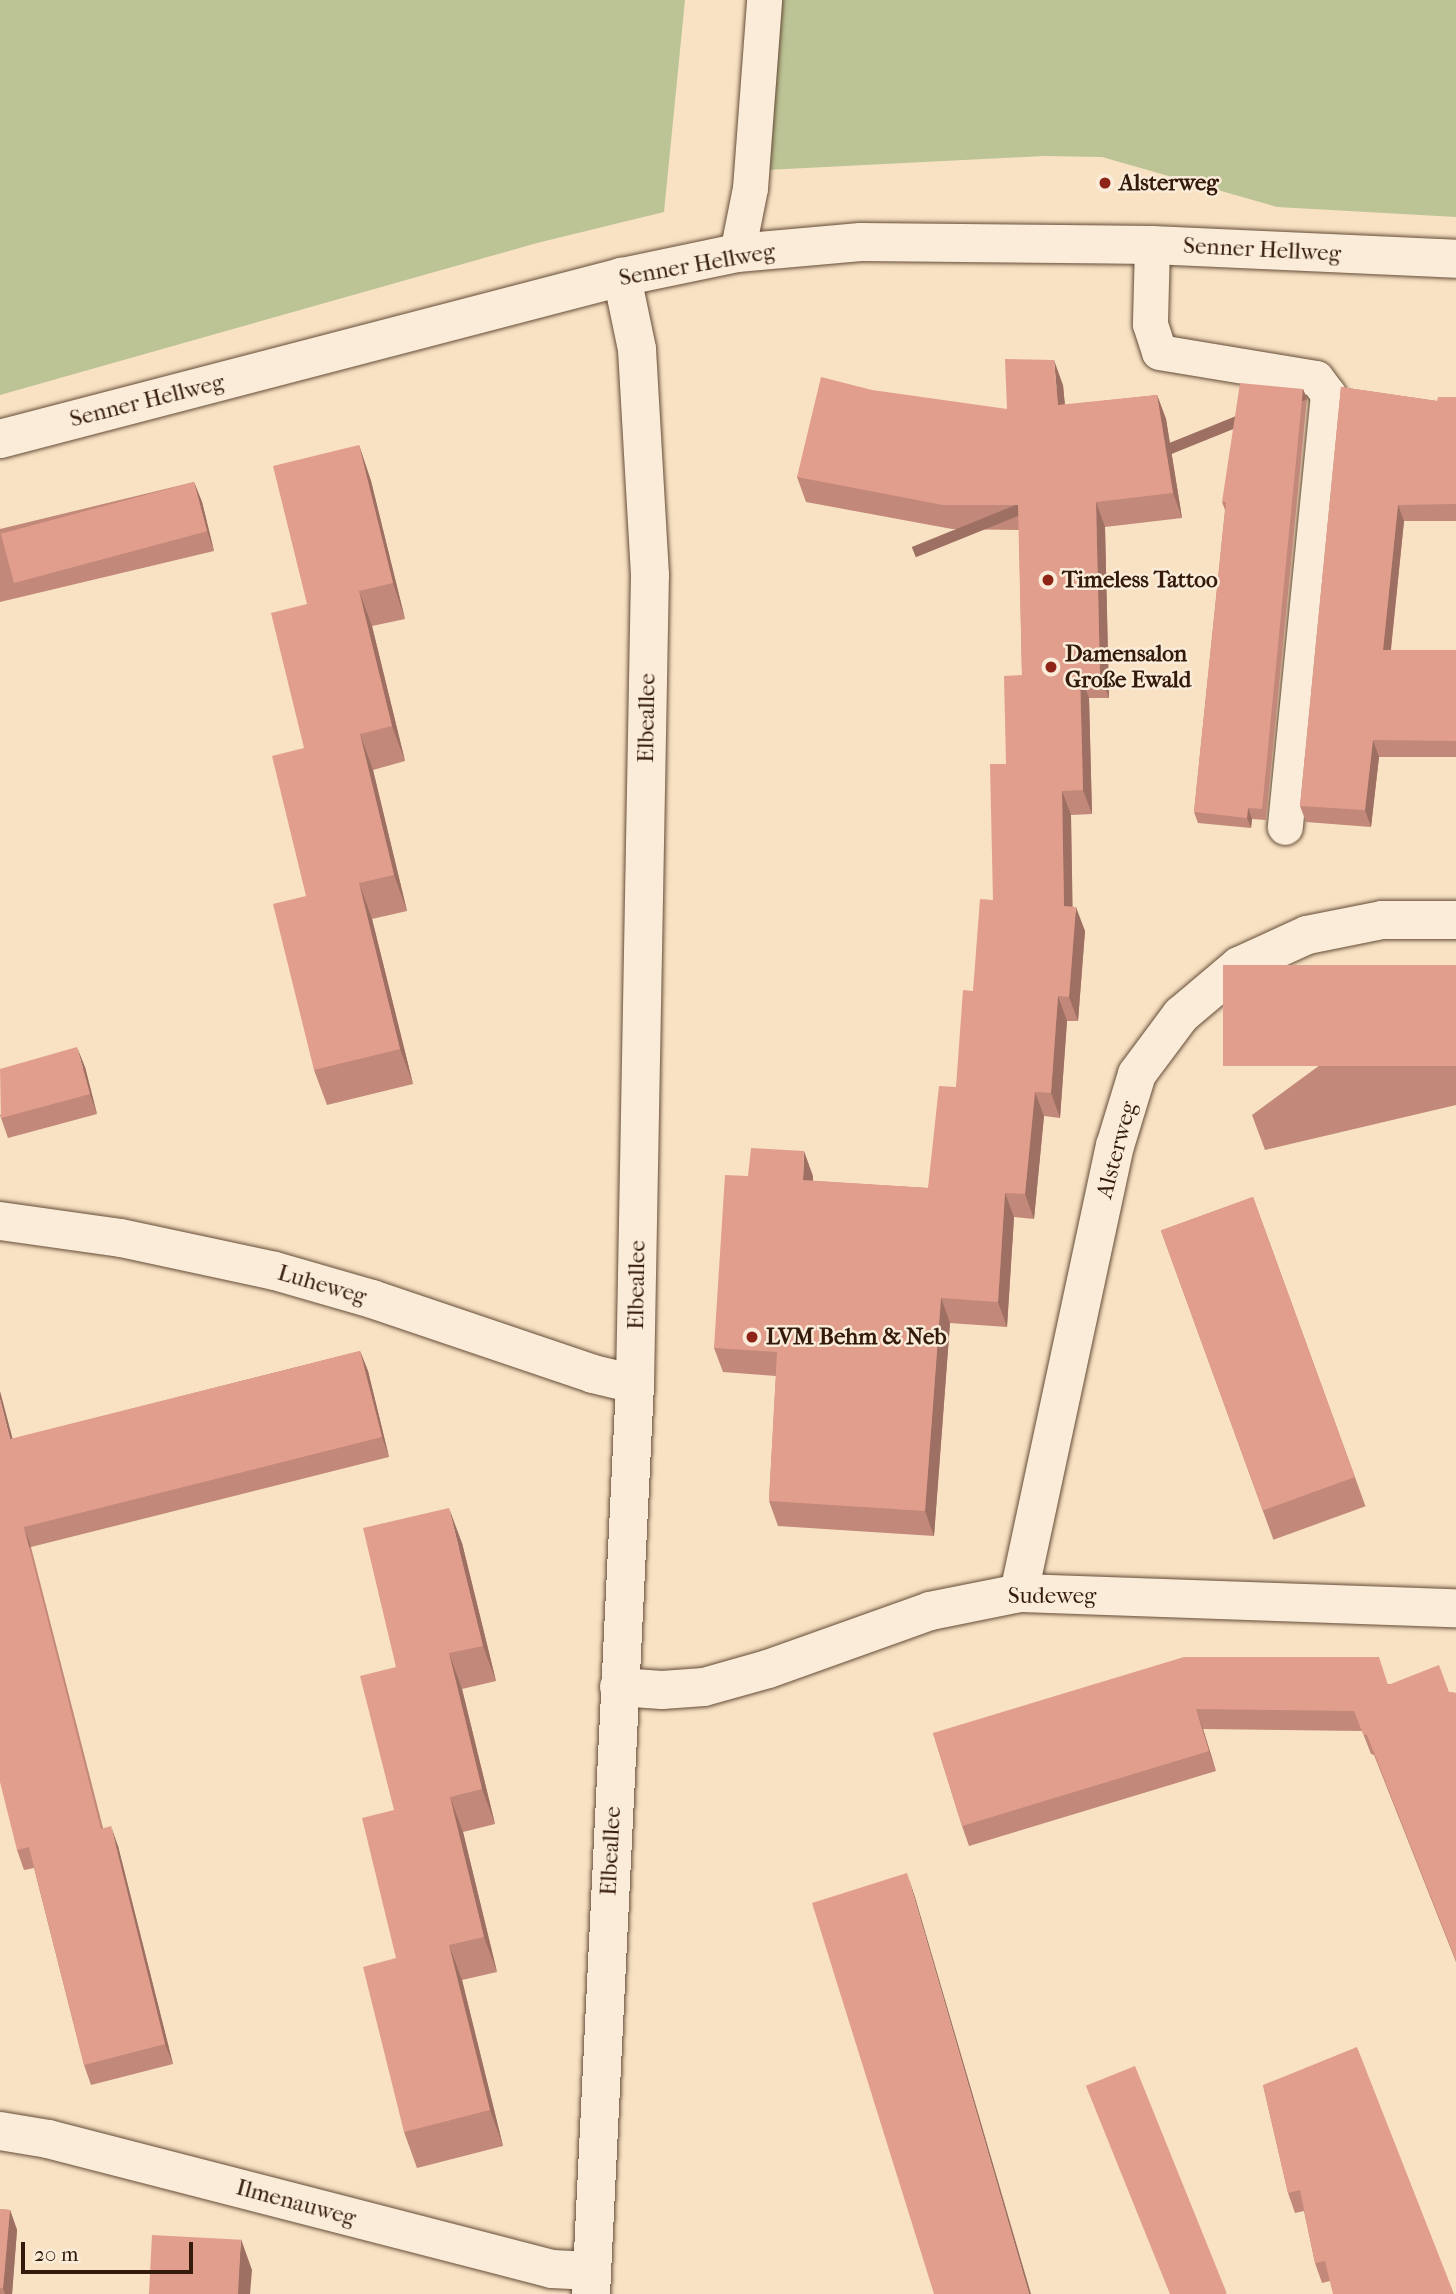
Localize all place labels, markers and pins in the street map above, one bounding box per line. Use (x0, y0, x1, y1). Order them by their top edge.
place label: Alsterweg (1119, 169, 1219, 197)
marker: Alsterweg (1097, 175, 1113, 191)
place label: Timeless Tattoo (1062, 566, 1218, 594)
marker: Timeless Tattoo (1040, 572, 1056, 588)
place label: Damensalon Große Ewald (1065, 640, 1191, 694)
marker: Damensalon Große Ewald (1043, 659, 1059, 675)
place label: LVM Behm & Neb (766, 1323, 946, 1351)
marker: LVM Behm & Neb (744, 1329, 760, 1345)

